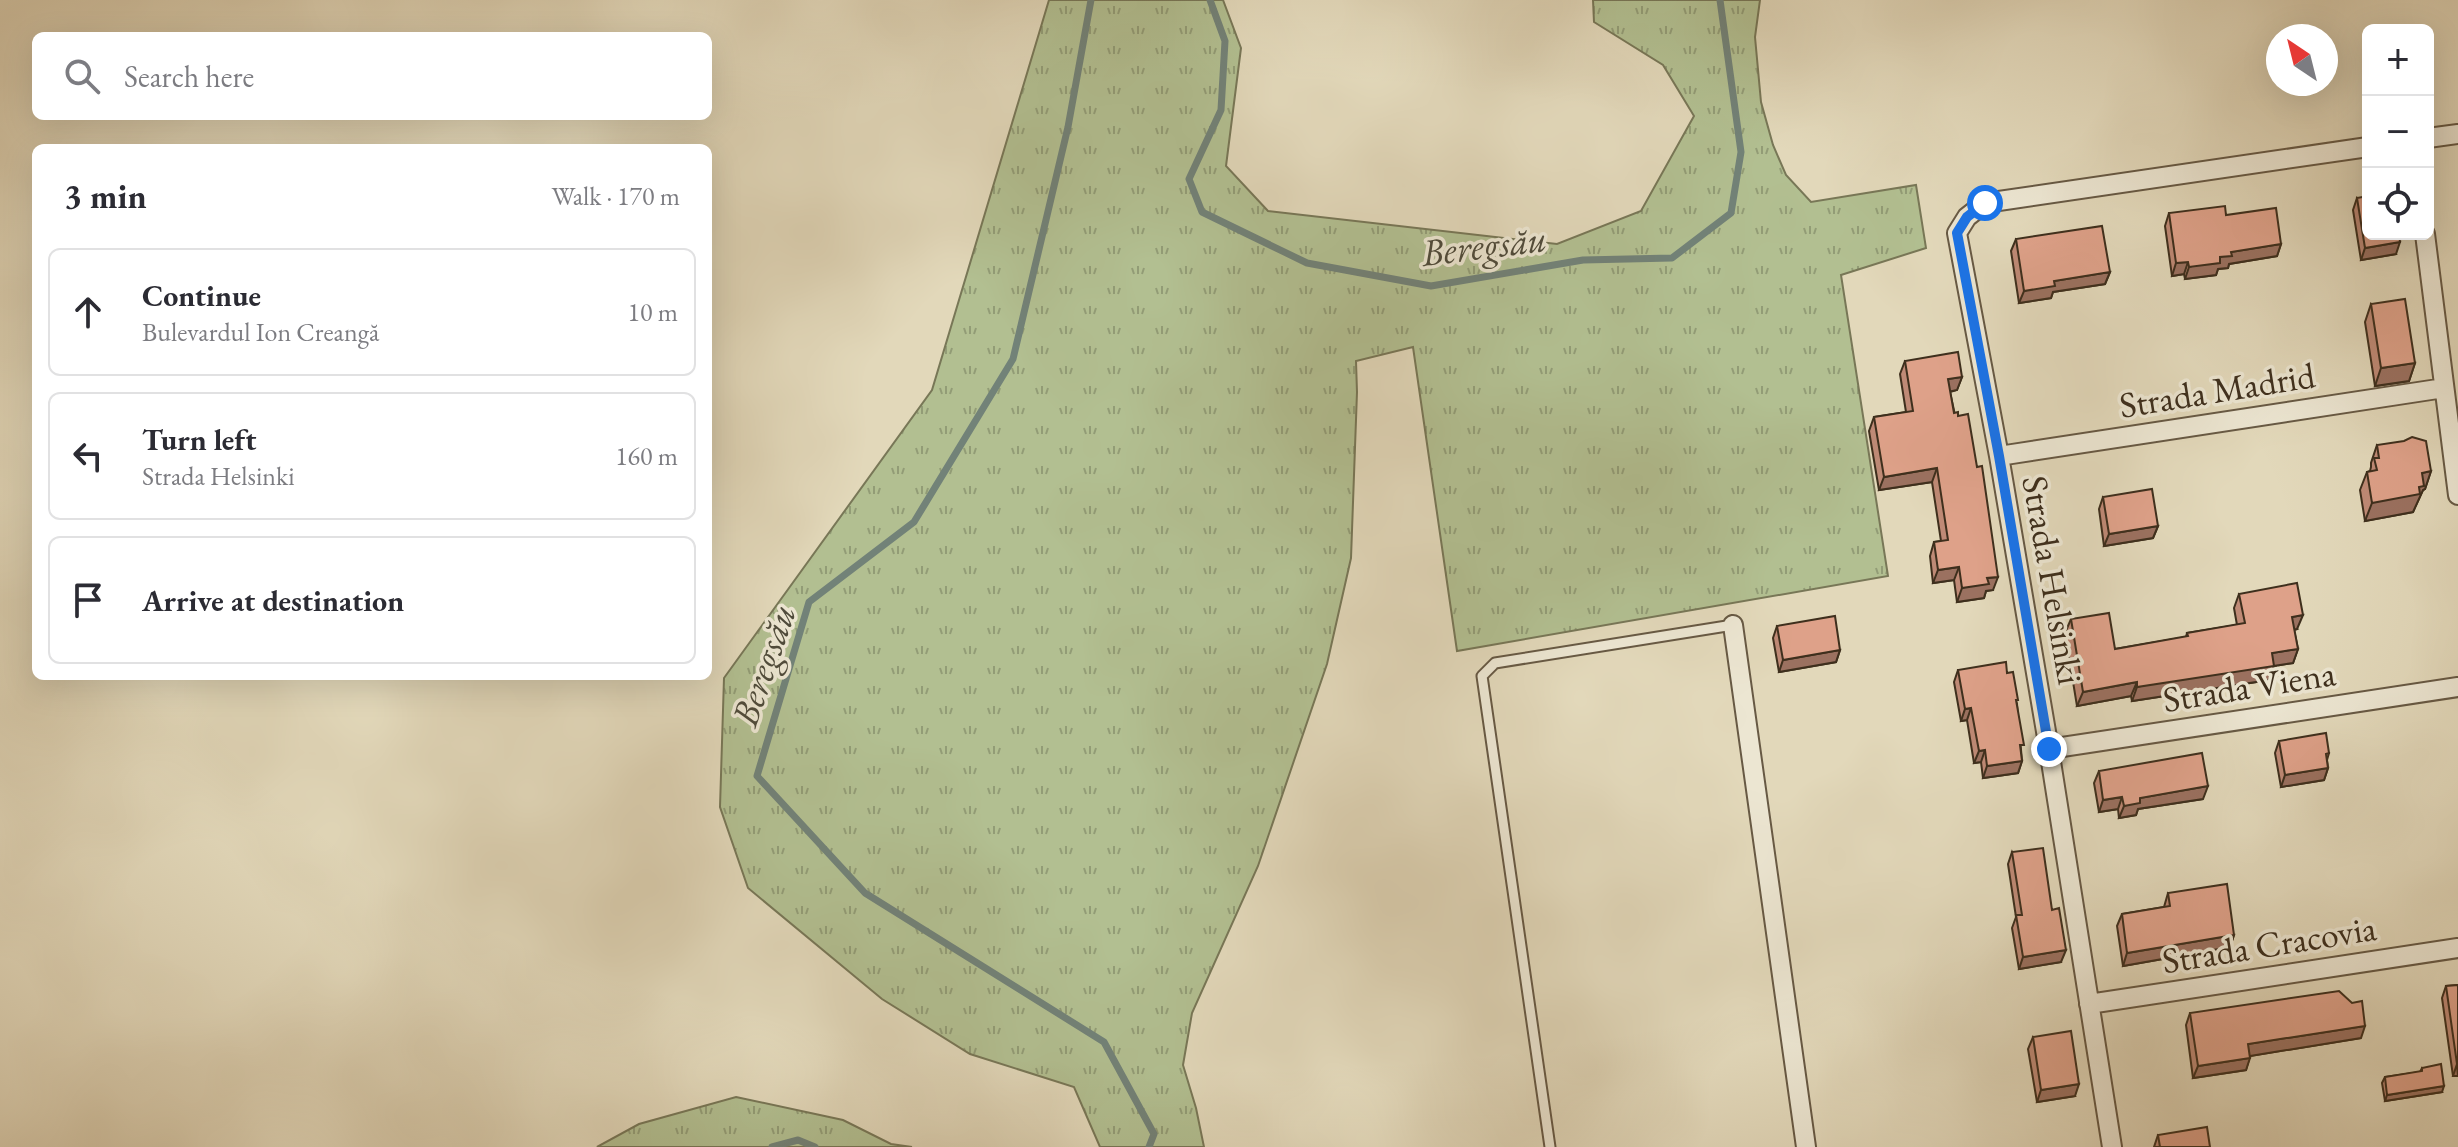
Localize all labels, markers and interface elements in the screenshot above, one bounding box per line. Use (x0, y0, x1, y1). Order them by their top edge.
north arrow (2266, 24, 2338, 96)
map controls (2362, 24, 2434, 240)
button: + (2362, 24, 2434, 96)
search box (32, 32, 712, 120)
icon: search (60, 54, 104, 98)
text: Search here (124, 57, 254, 96)
button: − (2362, 96, 2434, 168)
button: locate (2362, 168, 2434, 240)
text: 3 min (64, 174, 147, 218)
text: Walk · 170 m (552, 179, 680, 213)
route start (1967, 185, 2003, 221)
water label: Beregsău (1418, 213, 1549, 277)
text: Continue (142, 276, 261, 315)
icon: ahead (66, 290, 110, 334)
text: 10 m (628, 295, 678, 329)
text: Bulevardul Ion Creangă (142, 315, 379, 349)
street label: Strada Madrid (2116, 351, 2319, 429)
text: Turn left (142, 420, 256, 459)
icon: left (66, 434, 110, 478)
text: 160 m (615, 439, 678, 473)
text: Strada Helsinki (142, 459, 295, 493)
street label: Strada Helsinki (2012, 472, 2095, 688)
icon: arrive (66, 578, 110, 622)
text: Arrive at destination (142, 581, 404, 620)
water label: Beregsău (719, 598, 807, 733)
street label: Strada Viena (2159, 649, 2339, 723)
route end (2031, 731, 2067, 767)
street label: Strada Cracovia (2158, 904, 2380, 984)

